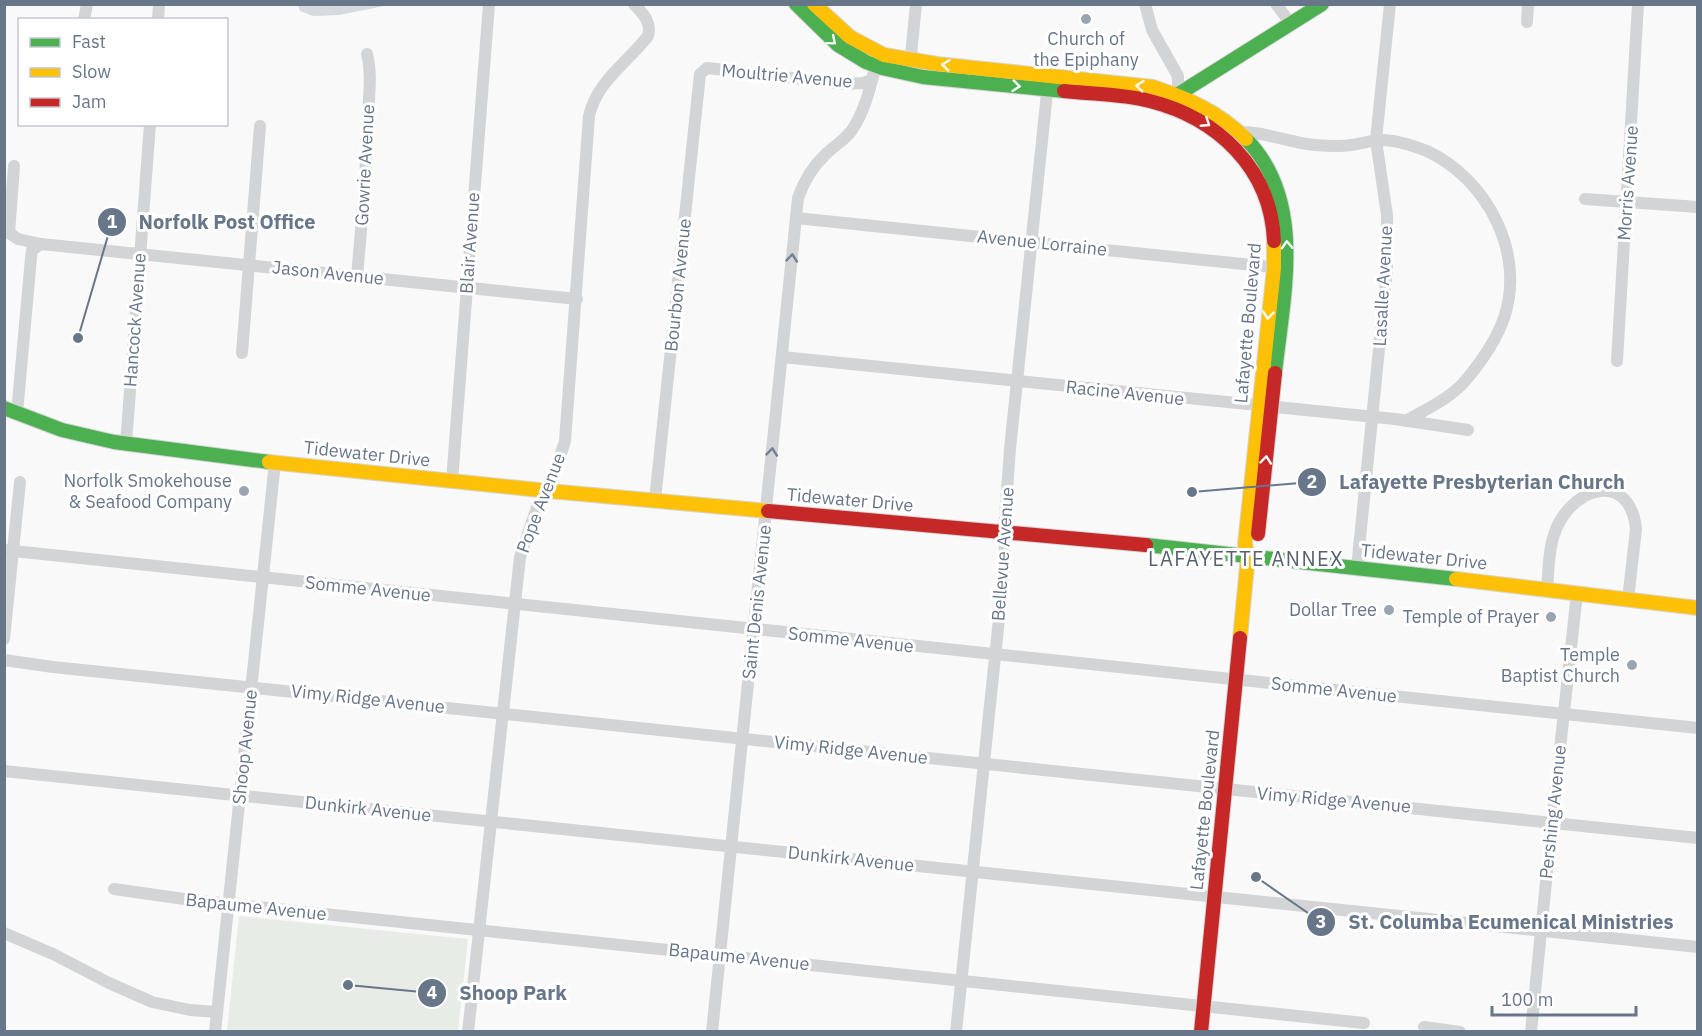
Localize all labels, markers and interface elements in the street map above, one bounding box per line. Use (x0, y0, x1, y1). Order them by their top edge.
marker: Church of the Epiphany (1079, 12, 1093, 26)
legend (18, 18, 228, 126)
place label: Church of the Epiphany (1033, 27, 1139, 71)
text: Fast (72, 30, 106, 53)
one-way arrow (825, 33, 836, 44)
street label: Moultrie Avenue (721, 58, 854, 93)
text: Slow (72, 60, 111, 83)
one-way arrow (942, 60, 951, 72)
one-way arrow (1012, 79, 1021, 92)
one-way arrow (1136, 80, 1145, 93)
text: Jam (72, 90, 107, 113)
street label: Gowrie Avenue (350, 104, 379, 226)
one-way arrow (1199, 116, 1210, 127)
street label: Morris Avenue (1612, 124, 1643, 241)
street label: Blair Avenue (454, 191, 485, 295)
callout: Norfolk Post Office (97, 203, 328, 241)
text: Norfolk Post Office (138, 208, 316, 235)
text: 1 (107, 210, 118, 233)
street label: Bourbon Avenue (659, 217, 696, 353)
street label: Avenue Lorraine (976, 224, 1108, 261)
street label: Lasalle Avenue (1368, 225, 1397, 347)
one-way arrow (1281, 240, 1294, 249)
street label: Lafayette Boulevard (1229, 242, 1266, 404)
street label: Hancock Avenue (118, 252, 151, 388)
one-way arrow (785, 254, 798, 263)
street label: Jason Avenue (271, 255, 385, 290)
one-way arrow (1263, 310, 1275, 319)
street label: Racine Avenue (1065, 375, 1186, 410)
street label: Tidewater Drive (303, 435, 432, 472)
one-way arrow (765, 448, 778, 457)
street label: Pope Avenue (511, 449, 570, 556)
one-way arrow (1259, 455, 1272, 464)
callout: Lafayette Presbyterian Church (1297, 463, 1637, 501)
text: Lafayette Presbyterian Church (1339, 468, 1625, 495)
place label: Norfolk Smokehouse & Seafood Company (64, 469, 232, 513)
text: 2 (1307, 470, 1317, 493)
street label: Tidewater Drive (786, 483, 914, 517)
marker: Norfolk Smokehouse & Seafood Company (237, 484, 251, 498)
street label: Bellevue Avenue (986, 486, 1019, 622)
street label: Saint Denis Avenue (737, 523, 776, 680)
street label: Tidewater Drive (1360, 538, 1489, 575)
district label: LAFAYETTE ANNEX (1148, 545, 1344, 572)
street label: Somme Avenue (304, 570, 432, 607)
place label: Dollar Tree (1289, 598, 1377, 621)
marker: Dollar Tree (1382, 603, 1396, 617)
place label: Temple of Prayer (1403, 605, 1539, 628)
marker: Temple of Prayer (1544, 610, 1558, 624)
street label: Somme Avenue (787, 621, 915, 658)
place label: Temple Baptist Church (1501, 643, 1620, 687)
marker: Temple Baptist Church (1625, 658, 1639, 672)
street label: Somme Avenue (1270, 671, 1398, 708)
street label: Vimy Ridge Avenue (290, 679, 446, 718)
street label: Shoop Avenue (227, 688, 262, 806)
street label: Lafayette Boulevard (1185, 729, 1224, 891)
street label: Vimy Ridge Avenue (773, 730, 929, 769)
street label: Pershing Avenue (1534, 744, 1571, 880)
street label: Vimy Ridge Avenue (1256, 781, 1412, 818)
street label: Dunkirk Avenue (304, 790, 432, 827)
street label: Dunkirk Avenue (787, 840, 915, 877)
street label: Bapaume Avenue (184, 888, 328, 925)
callout: St. Columba Ecumenical Ministries (1306, 903, 1686, 941)
text: St. Columba Ecumenical Ministries (1348, 908, 1674, 935)
text: 3 (1316, 910, 1326, 933)
street label: Bapaume Avenue (667, 938, 811, 975)
callout: Shoop Park (417, 974, 579, 1012)
text: Shoop Park (459, 979, 567, 1006)
scale bar (1492, 979, 1636, 1017)
text: 4 (427, 981, 438, 1004)
text: 100 m (1501, 988, 1553, 1011)

